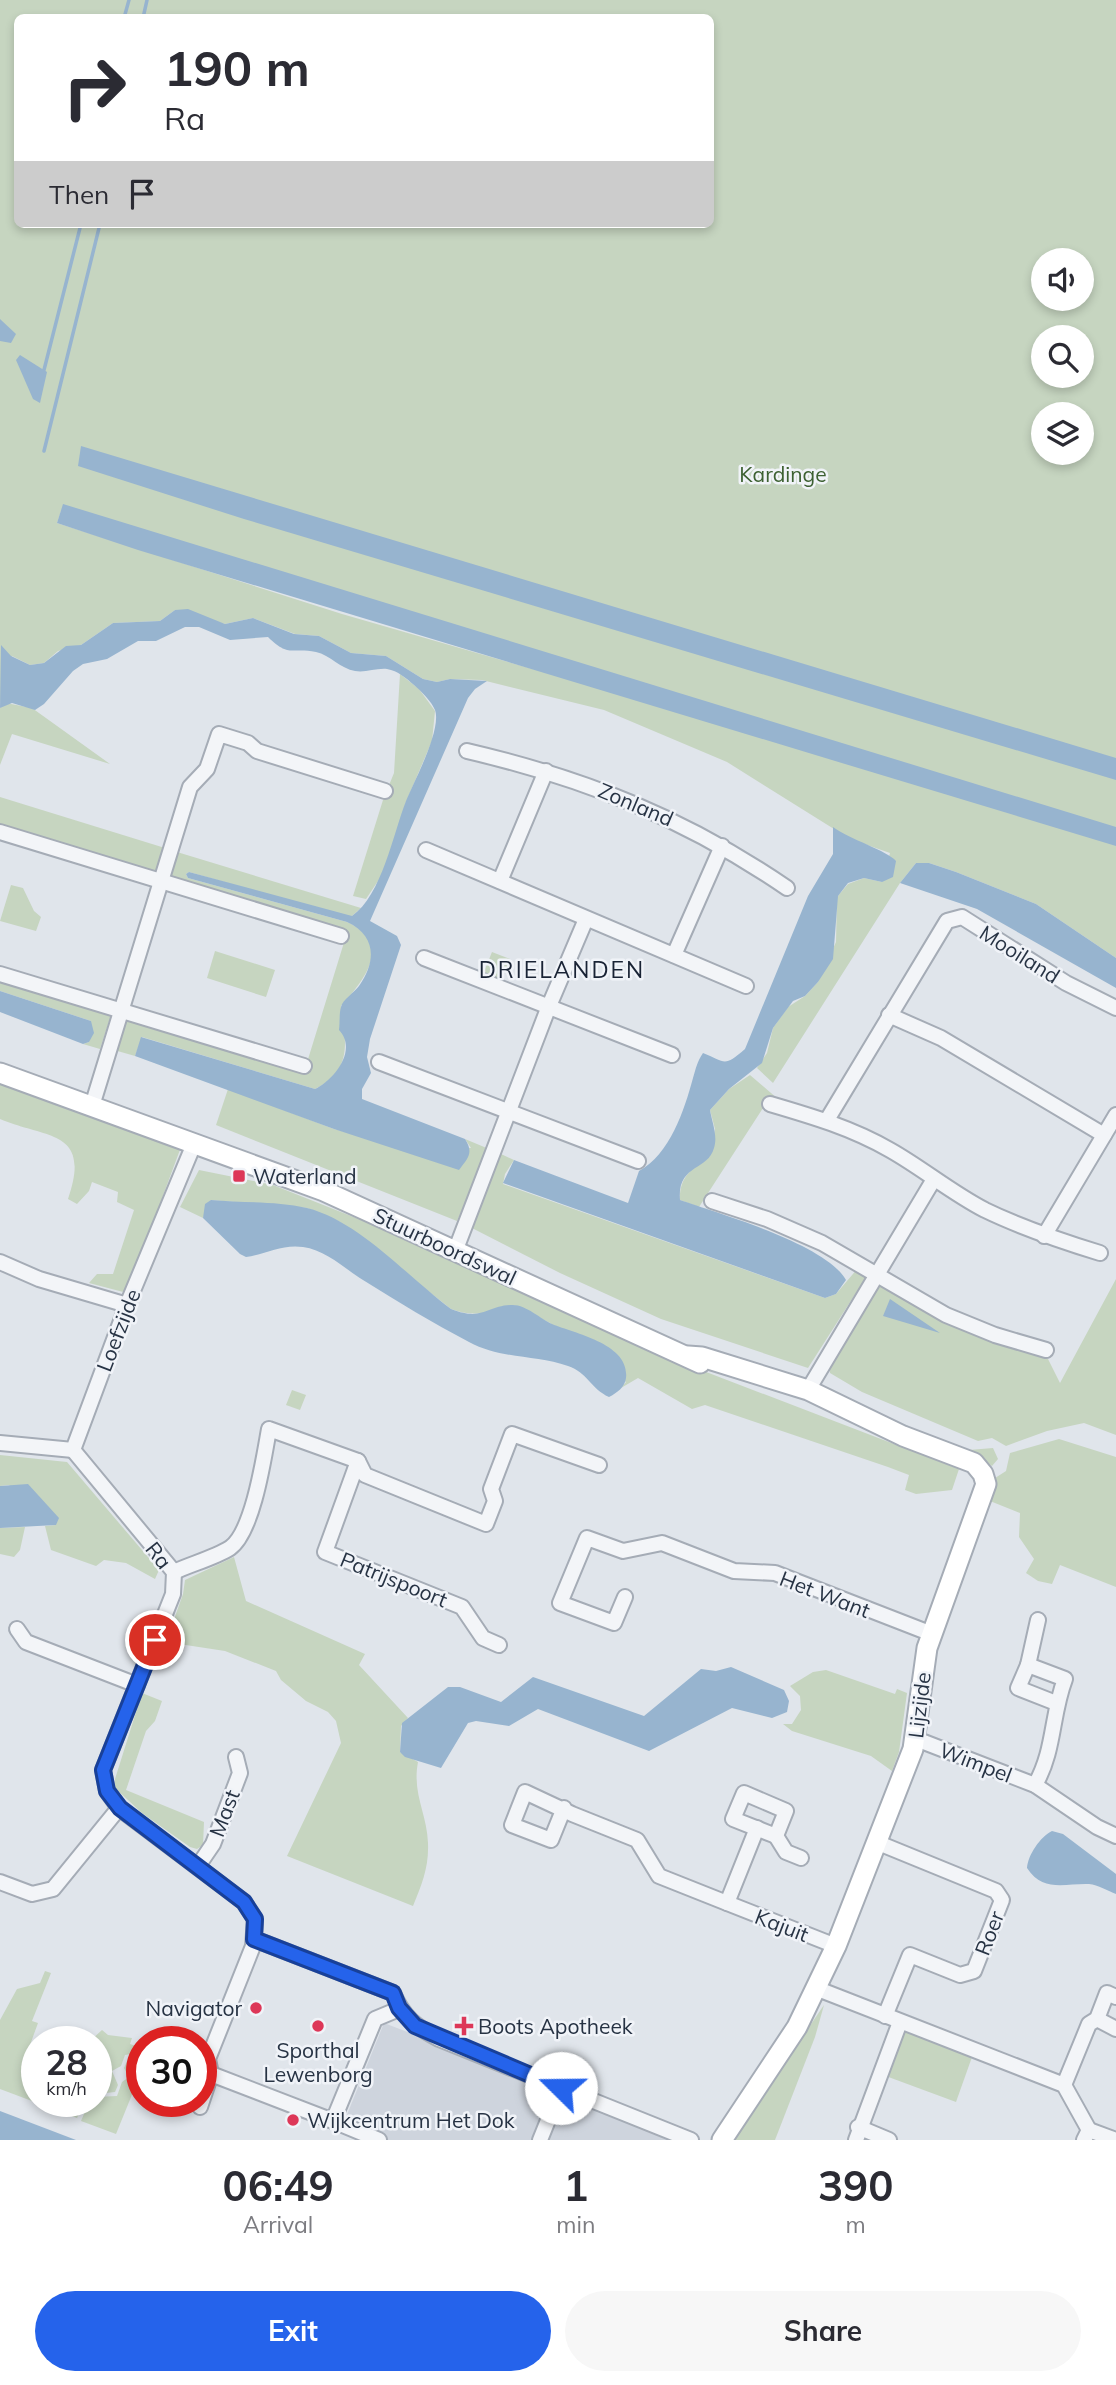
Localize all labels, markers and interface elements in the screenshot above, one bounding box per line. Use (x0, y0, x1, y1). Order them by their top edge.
text: 190 m (164, 37, 310, 98)
icon: right (49, 42, 140, 133)
text: Ra (164, 98, 205, 138)
icon: arrive (123, 175, 161, 213)
text: Then (49, 178, 109, 211)
map controls (1031, 248, 1094, 465)
button: sound (1031, 248, 1094, 311)
button: search (1031, 325, 1094, 388)
button: layers (1031, 402, 1094, 465)
park label: Kardinge (739, 461, 827, 487)
street label: Zonland (595, 777, 677, 831)
street label: Mooiland (975, 919, 1065, 989)
district label: DRIELANDEN (479, 955, 645, 984)
place label: Waterland (253, 1163, 357, 1189)
marker: Waterland (231, 1168, 247, 1184)
street label: Stuurboordswal (369, 1202, 521, 1290)
street label: Loefzijde (90, 1285, 146, 1375)
street label: Ra (140, 1536, 178, 1574)
street label: Patrijspoort (337, 1546, 451, 1612)
street label: Het Want (776, 1565, 874, 1623)
pin (125, 1610, 185, 1670)
icon: arrive (136, 1621, 174, 1659)
street label: Lijzijde (902, 1670, 936, 1740)
street label: Wimpel (936, 1736, 1016, 1788)
street label: Mast (203, 1786, 245, 1840)
street label: Kajuit (751, 1903, 813, 1947)
street label: Roer (969, 1907, 1009, 1959)
place label: Navigator (146, 1995, 242, 2021)
marker: Navigator (248, 2000, 264, 2016)
place label: Boots Apotheek (478, 2013, 633, 2039)
marker: Sporthal Lewenborg (310, 2018, 326, 2034)
marker: Boots Apotheek (456, 2018, 472, 2034)
speed limit sign: 30 (126, 2026, 217, 2117)
place label: Sporthal Lewenborg (263, 2037, 373, 2087)
text: 28 (45, 2040, 88, 2084)
position arrow (524, 2051, 598, 2125)
text: km/h (46, 2077, 87, 2100)
place label: Wijkcentrum Het Dok (307, 2107, 515, 2133)
marker: Wijkcentrum Het Dok (285, 2112, 301, 2128)
text: 06:49 (223, 2159, 334, 2212)
text: 1 (563, 2159, 588, 2212)
text: 390 (818, 2159, 893, 2212)
text: Arrival (243, 2210, 313, 2239)
text: min (556, 2210, 595, 2239)
text: m (846, 2210, 866, 2239)
button: Exit (35, 2291, 551, 2371)
button: Share (565, 2291, 1081, 2371)

